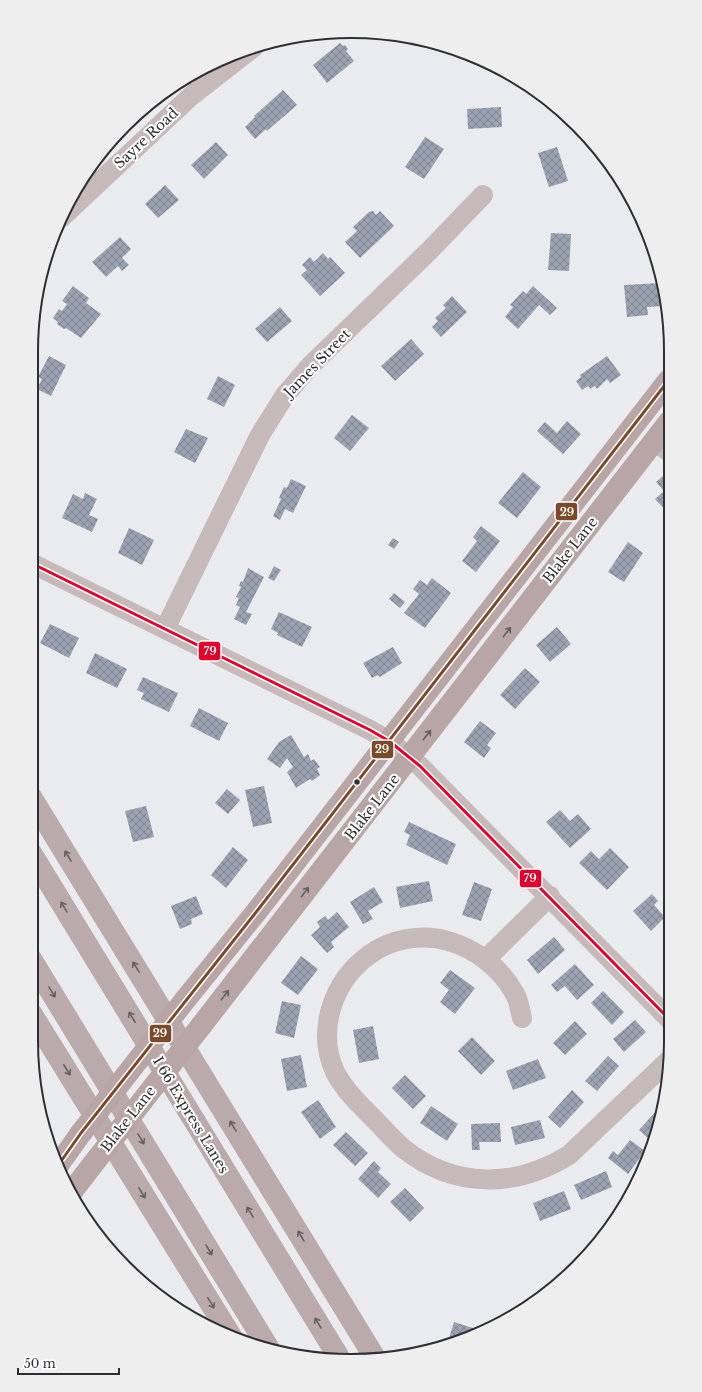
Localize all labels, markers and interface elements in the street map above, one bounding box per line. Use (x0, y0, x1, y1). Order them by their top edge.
street label: Sayre Road (110, 103, 182, 172)
street label: James Street (278, 324, 355, 402)
line badge: 29 (555, 502, 578, 521)
text: 29 (560, 505, 574, 519)
street label: Blake Lane (539, 513, 601, 587)
one-way arrow (502, 626, 511, 637)
line badge: 79 (198, 641, 221, 661)
text: 79 (203, 644, 217, 658)
one-way arrow (423, 729, 432, 740)
line badge: 29 (371, 740, 394, 759)
text: 29 (375, 742, 389, 756)
street label: Blake Lane (341, 770, 403, 844)
unlabelled marker (352, 777, 362, 787)
one-way arrow (64, 851, 72, 862)
line badge: 79 (519, 869, 542, 888)
text: 79 (523, 871, 537, 885)
one-way arrow (300, 887, 309, 898)
one-way arrow (60, 901, 68, 912)
one-way arrow (132, 962, 140, 973)
one-way arrow (48, 986, 56, 997)
one-way arrow (220, 990, 229, 1001)
one-way arrow (127, 1012, 136, 1023)
line badge: 29 (149, 1024, 172, 1043)
text: 29 (153, 1026, 167, 1040)
street label: I 66 Express Lanes (149, 1053, 233, 1177)
one-way arrow (63, 1064, 71, 1076)
street label: Blake Lane (97, 1082, 159, 1156)
one-way arrow (229, 1121, 237, 1132)
one-way arrow (138, 1133, 146, 1145)
one-way arrow (139, 1187, 147, 1199)
one-way arrow (246, 1206, 254, 1218)
one-way arrow (297, 1231, 305, 1242)
one-way arrow (205, 1244, 213, 1256)
one-way arrow (207, 1297, 215, 1308)
one-way arrow (314, 1318, 322, 1329)
scale bar (18, 1350, 119, 1376)
text: 50 m (24, 1356, 56, 1371)

